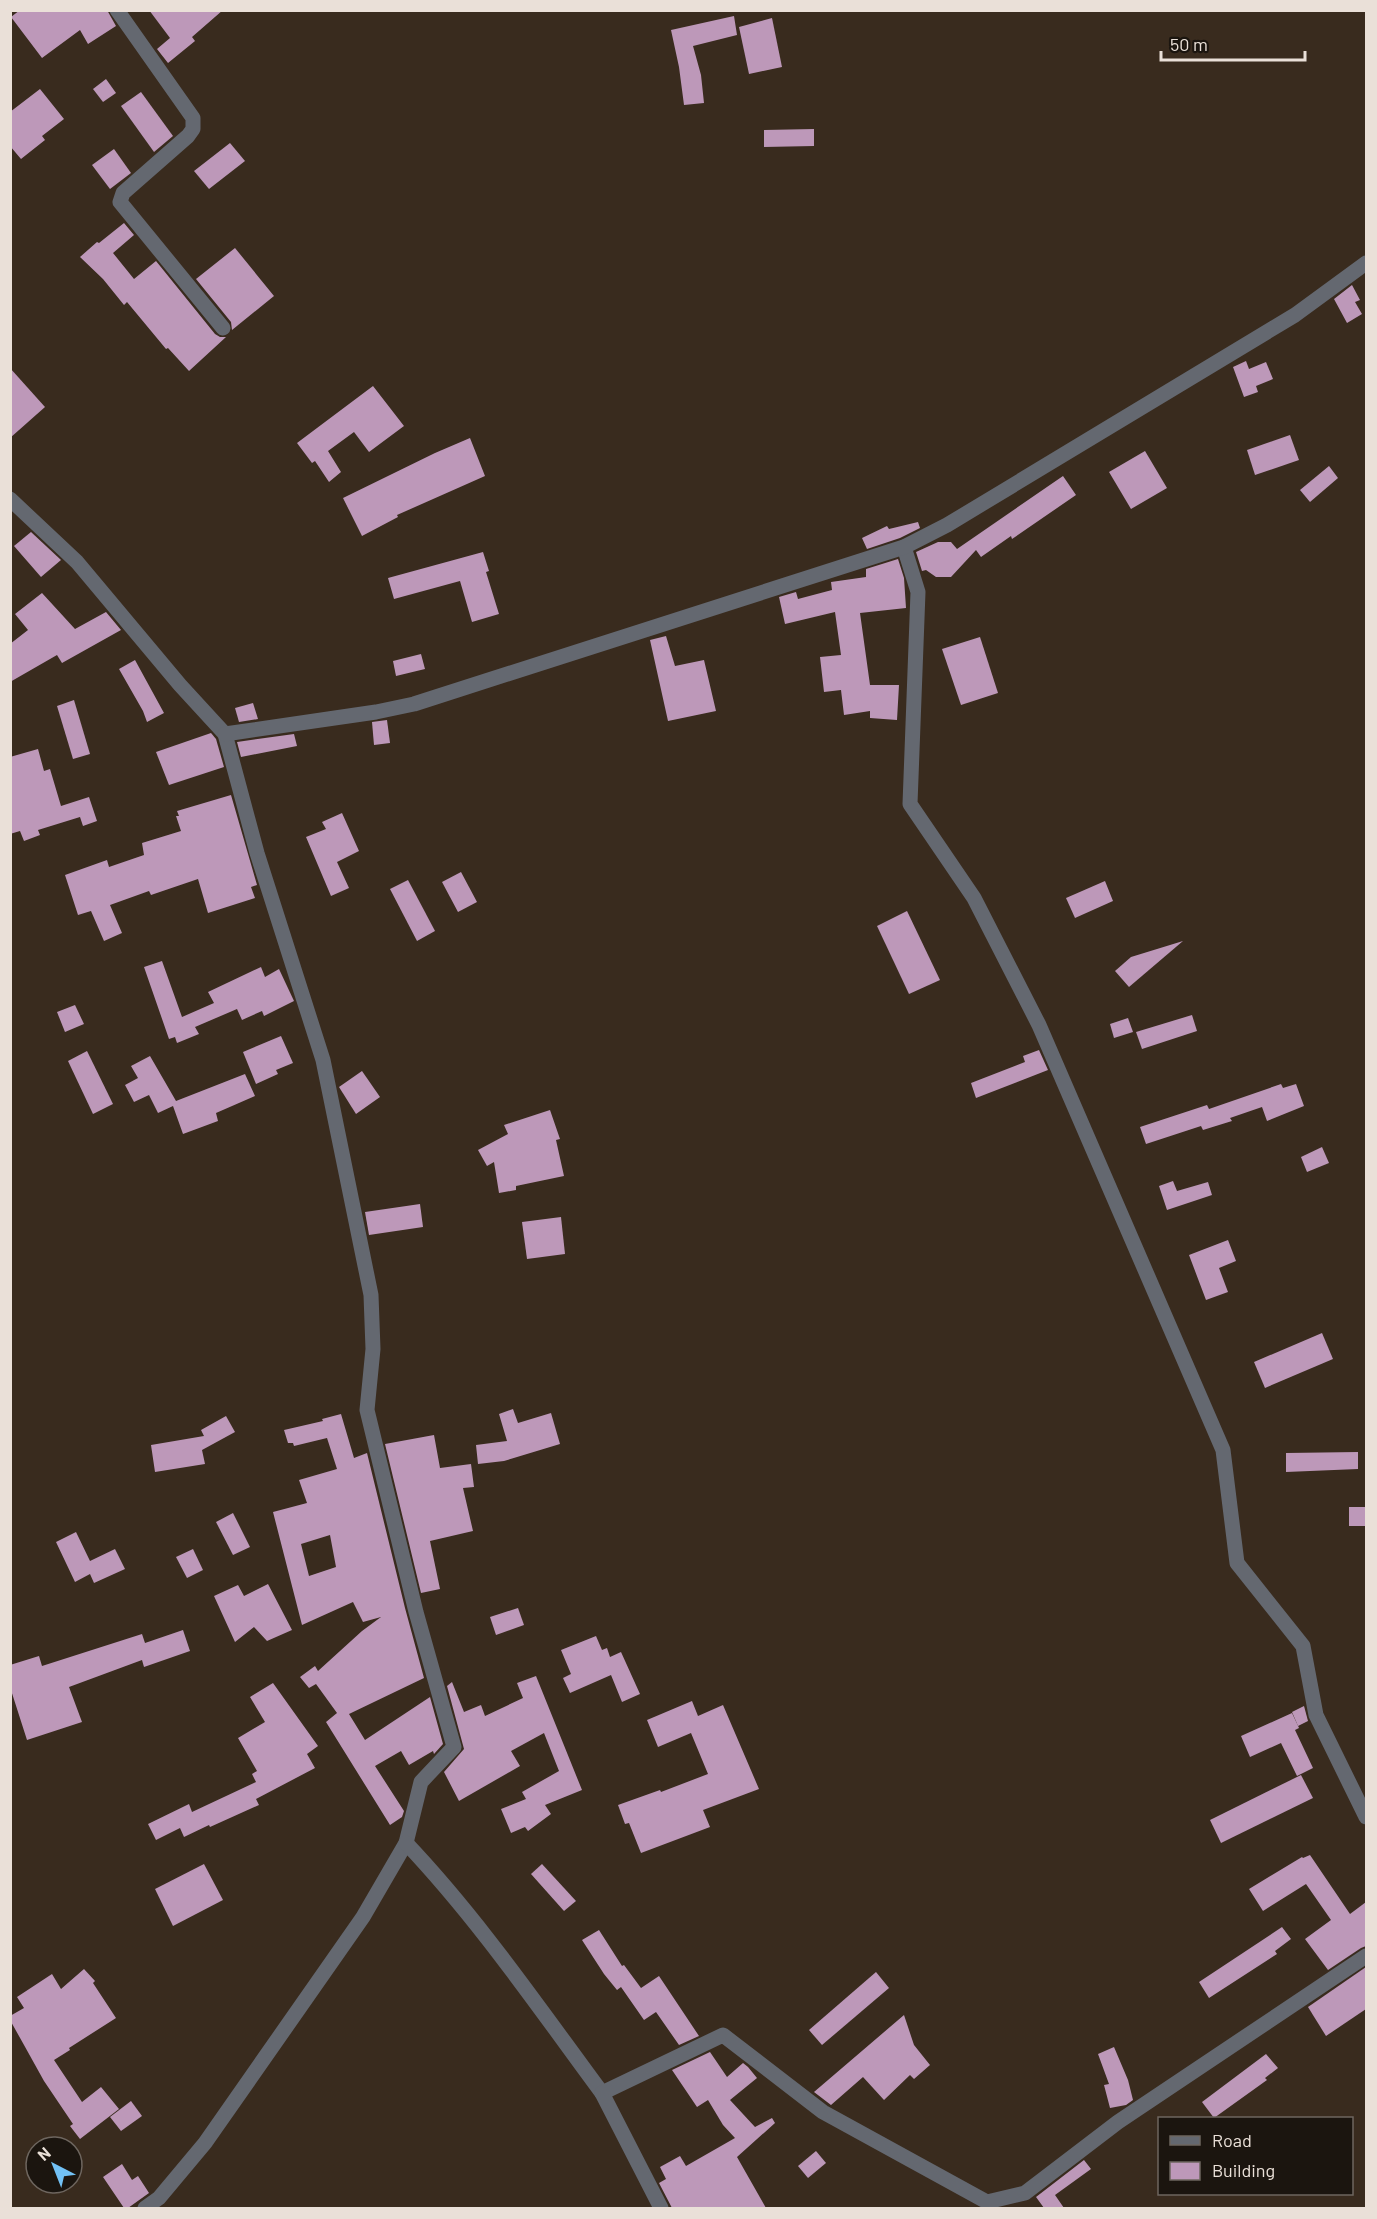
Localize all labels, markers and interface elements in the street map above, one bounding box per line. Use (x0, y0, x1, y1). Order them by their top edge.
scale bar (1161, 24, 1305, 62)
text: 50 m (1170, 33, 1208, 55)
legend (1158, 2117, 1353, 2195)
text: Road (1212, 2129, 1252, 2151)
north arrow (24, 2135, 84, 2195)
text: N (33, 2143, 54, 2164)
text: Building (1212, 2159, 1275, 2181)

